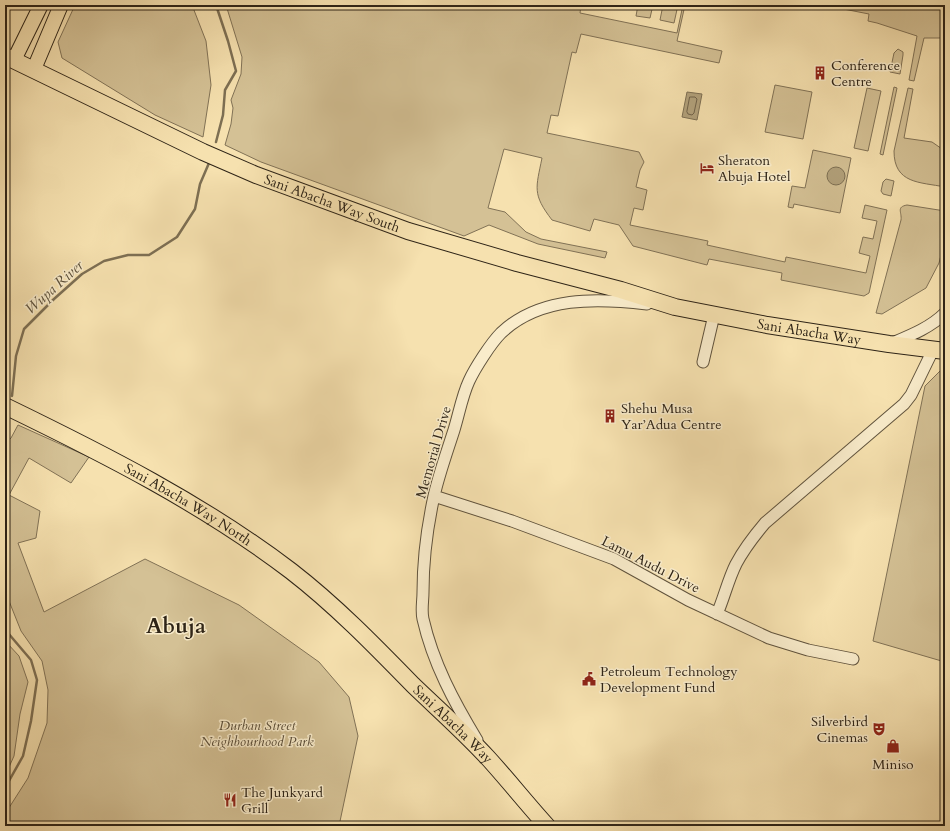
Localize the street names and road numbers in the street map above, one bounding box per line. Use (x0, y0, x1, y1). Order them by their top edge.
street label: Sani Abacha Way South (261, 170, 403, 237)
street label: Sani Abacha Way (755, 314, 863, 350)
street label: Memorial Drive (411, 404, 456, 501)
street label: Sani Abacha Way North (121, 459, 256, 550)
street label: Lamu Audu Drive (598, 531, 703, 597)
street label: Sani Abacha Way (409, 681, 498, 768)

